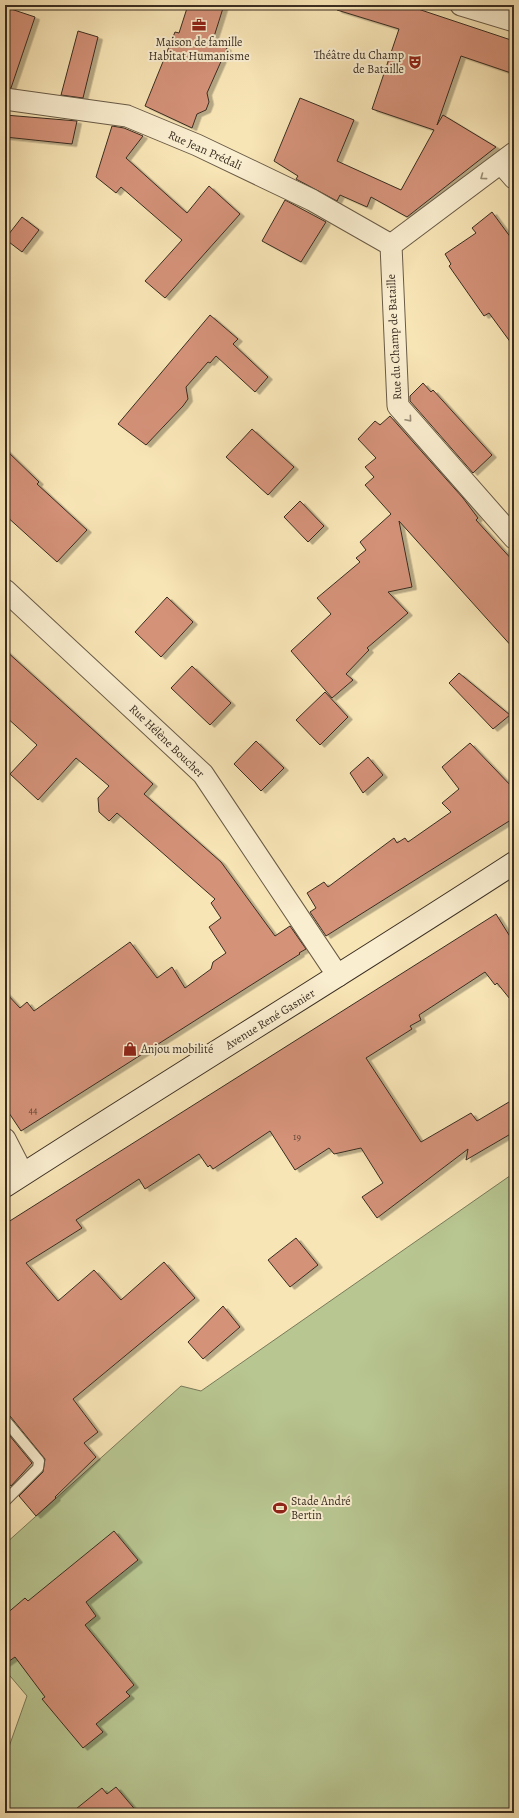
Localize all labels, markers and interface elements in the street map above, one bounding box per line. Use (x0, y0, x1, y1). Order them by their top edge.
office icon: Maison de famille Habitat Humanisme (191, 17, 207, 33)
place label: Maison de famille Habitat Humanisme (148, 34, 250, 64)
place label: Théâtre du Champ de Bataille (314, 47, 404, 77)
theatre icon: Théâtre du Champ de Bataille (407, 54, 423, 70)
street label: Rue Jean Prédali (166, 127, 244, 173)
one-way arrow (480, 172, 487, 180)
street label: Rue du Champ de Bataille (383, 274, 405, 400)
one-way arrow (404, 414, 412, 422)
street label: Rue Hélène Boucher (126, 701, 208, 781)
street label: Avenue René Gasnier (221, 985, 318, 1054)
shop icon: Anjou mobilité (122, 1041, 138, 1057)
place label: Anjou mobilité (140, 1041, 213, 1057)
house number: 44 (28, 1104, 38, 1117)
house number: 19 (293, 1130, 301, 1143)
place label: Stade André Bertin (291, 1493, 351, 1523)
sports icon: Stade André Bertin (272, 1500, 288, 1516)

